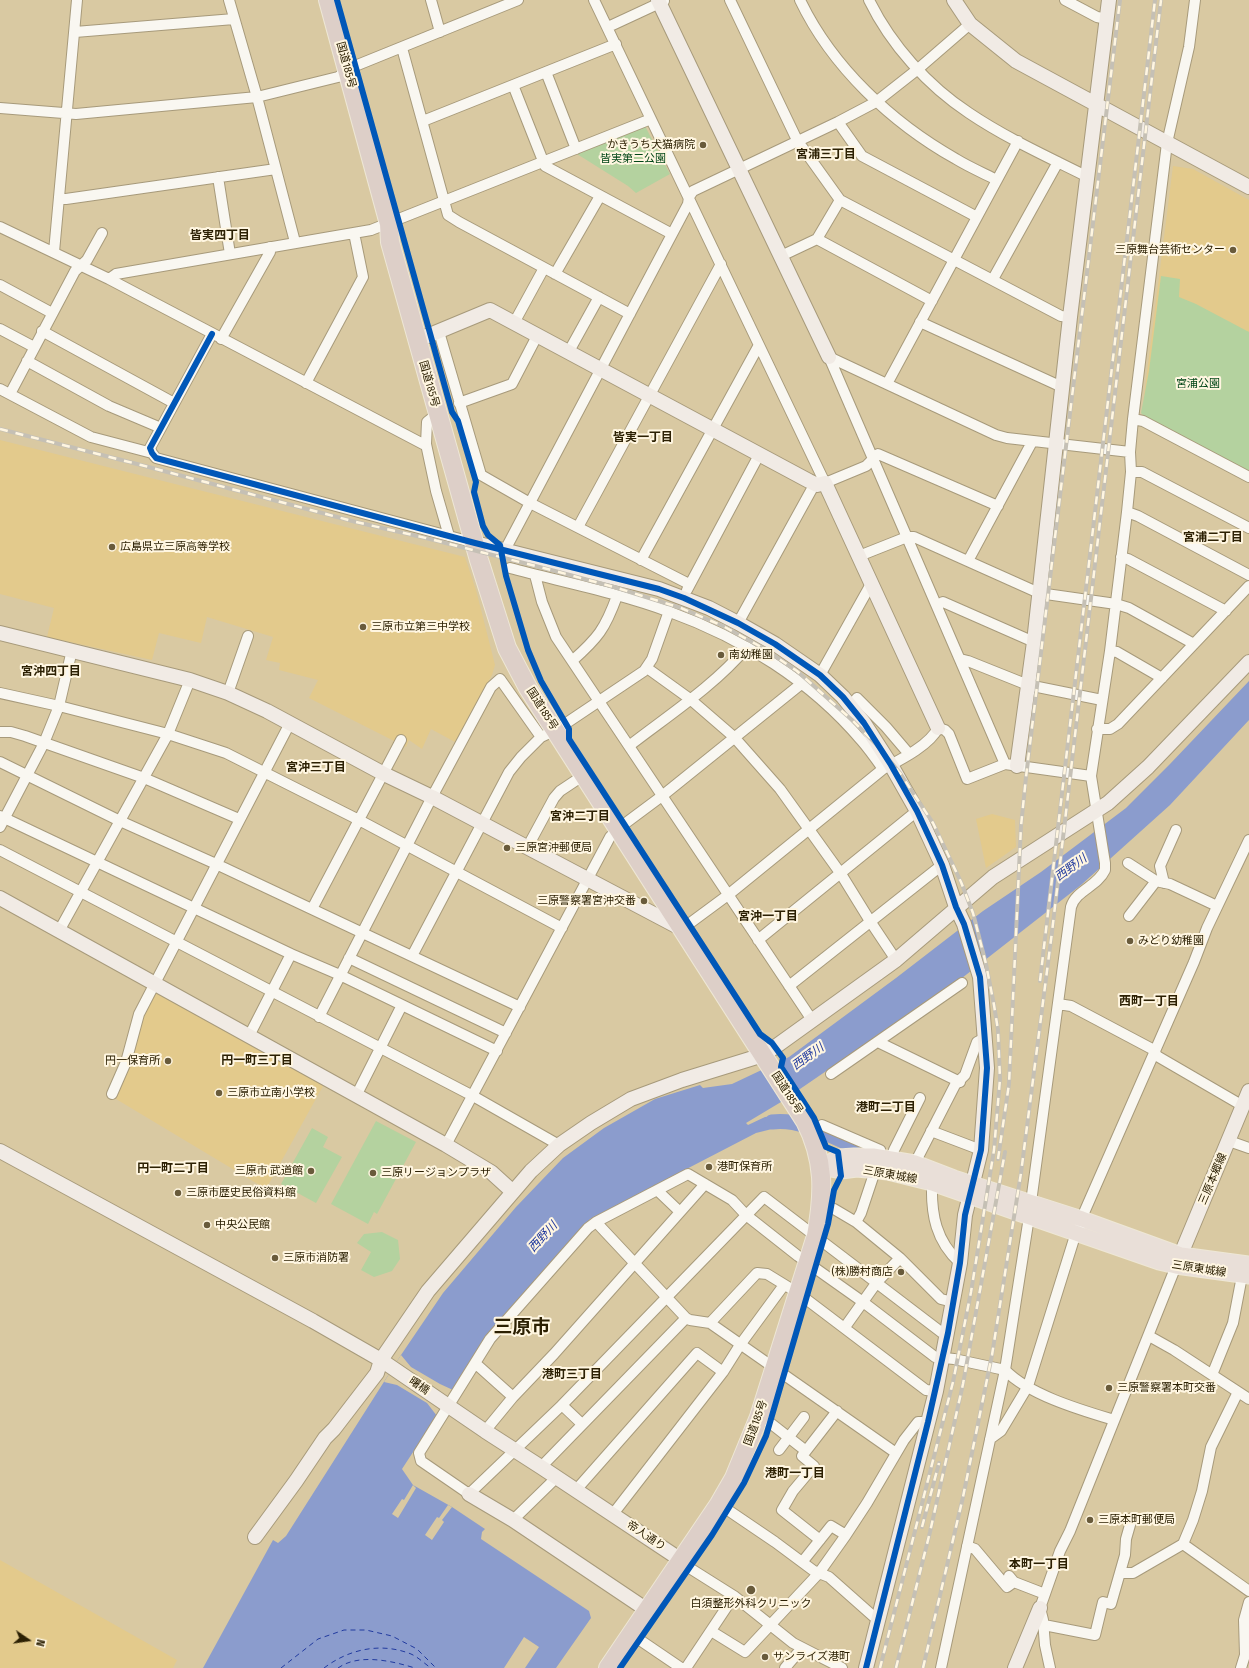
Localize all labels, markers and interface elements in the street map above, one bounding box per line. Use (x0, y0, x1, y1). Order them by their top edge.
street label: 国道185号 (333, 40, 359, 90)
place label: かきうち犬猫病院 (607, 138, 695, 152)
marker: かきうち犬猫病院 (698, 140, 708, 150)
district label: 宮浦三丁目 (796, 148, 856, 162)
park label: 皆実第二公園 (600, 152, 666, 166)
district label: 皆実四丁目 (190, 229, 250, 243)
place label: 三原舞台芸術センター (1115, 243, 1225, 257)
marker: 三原舞台芸術センター (1228, 245, 1238, 255)
street label: 国道185号 (416, 359, 442, 409)
park label: 宮浦公園 (1176, 377, 1220, 391)
district label: 皆実一丁目 (613, 431, 673, 445)
district label: 宮浦二丁目 (1183, 531, 1243, 545)
place label: 広島県立三原高等学校 (120, 540, 230, 554)
marker: 広島県立三原高等学校 (107, 542, 117, 552)
place label: 三原市立第三中学校 (371, 620, 470, 634)
marker: 三原市立第三中学校 (358, 622, 368, 632)
place label: 南幼稚園 (729, 648, 773, 662)
marker: 南幼稚園 (716, 650, 726, 660)
district label: 宮沖四丁目 (21, 665, 81, 679)
street label: 国道185号 (523, 685, 561, 733)
district label: 宮沖三丁目 (286, 761, 346, 775)
district label: 宮沖二丁目 (550, 810, 610, 824)
place label: 三原宮沖郵便局 (515, 841, 592, 855)
marker: 三原宮沖郵便局 (502, 843, 512, 853)
water label: 西野川 (1052, 852, 1090, 884)
place label: 三原警察署宮沖交番 (537, 894, 636, 908)
marker: 三原警察署宮沖交番 (639, 896, 649, 906)
district label: 宮沖一丁目 (738, 910, 798, 924)
place label: みどり幼稚園 (1138, 934, 1204, 948)
marker: みどり幼稚園 (1125, 936, 1135, 946)
district label: 西町一丁目 (1119, 995, 1179, 1009)
water label: 西野川 (789, 1041, 827, 1073)
place label: 円一保育所 (105, 1054, 160, 1068)
district label: 円一町三丁目 (221, 1054, 293, 1068)
marker: 円一保育所 (163, 1056, 173, 1066)
street label: 国道185号 (768, 1069, 806, 1117)
place label: 三原市立南小学校 (227, 1086, 315, 1100)
marker: 三原市立南小学校 (214, 1088, 224, 1098)
district label: 港町二丁目 (856, 1101, 916, 1115)
street label: 三原本郷線 (1196, 1151, 1230, 1207)
place label: 港町保育所 (717, 1160, 772, 1174)
district label: 円一町二丁目 (137, 1162, 209, 1176)
marker: 港町保育所 (704, 1162, 714, 1172)
place label: 三原市 武道館 (234, 1164, 303, 1178)
street label: 三原東城線 (862, 1164, 918, 1186)
marker: 三原市 武道館 (306, 1166, 316, 1176)
place label: 三原リージョンプラザ (381, 1166, 491, 1180)
marker: 三原リージョンプラザ (368, 1168, 378, 1178)
place label: 三原市歴史民俗資料館 (186, 1186, 296, 1200)
marker: 三原市歴史民俗資料館 (173, 1188, 183, 1198)
place label: 中央公民館 (215, 1218, 270, 1232)
water label: 西野川 (525, 1219, 561, 1255)
marker: 中央公民館 (202, 1220, 212, 1230)
place label: 三原市消防署 (283, 1251, 349, 1265)
marker: 三原市消防署 (270, 1253, 280, 1263)
street label: 三原東城線 (1171, 1258, 1227, 1280)
place label: (株)勝村商店 (832, 1265, 893, 1279)
marker: (株)勝村商店 (896, 1267, 906, 1277)
district label: 三原市 (494, 1317, 550, 1339)
district label: 港町三丁目 (542, 1368, 602, 1382)
street label: 曙橋 (406, 1374, 432, 1398)
place label: 三原警察署本町交番 (1117, 1381, 1216, 1395)
marker: 三原警察署本町交番 (1104, 1383, 1114, 1393)
street label: 国道185号 (742, 1398, 770, 1448)
district label: 港町一丁目 (765, 1467, 825, 1481)
place label: 三原本町郵便局 (1098, 1513, 1175, 1527)
marker: 三原本町郵便局 (1085, 1515, 1095, 1525)
street label: 帝人通り (624, 1518, 668, 1554)
district label: 本町一丁目 (1009, 1558, 1069, 1572)
marker: 白須整形外科クリニック (745, 1584, 757, 1596)
place label: 白須整形外科クリニック (691, 1597, 811, 1611)
north arrow (8, 1620, 48, 1660)
text: N (33, 1638, 47, 1647)
place label: サンライズ港町 (773, 1650, 850, 1664)
marker: サンライズ港町 (760, 1652, 770, 1662)

